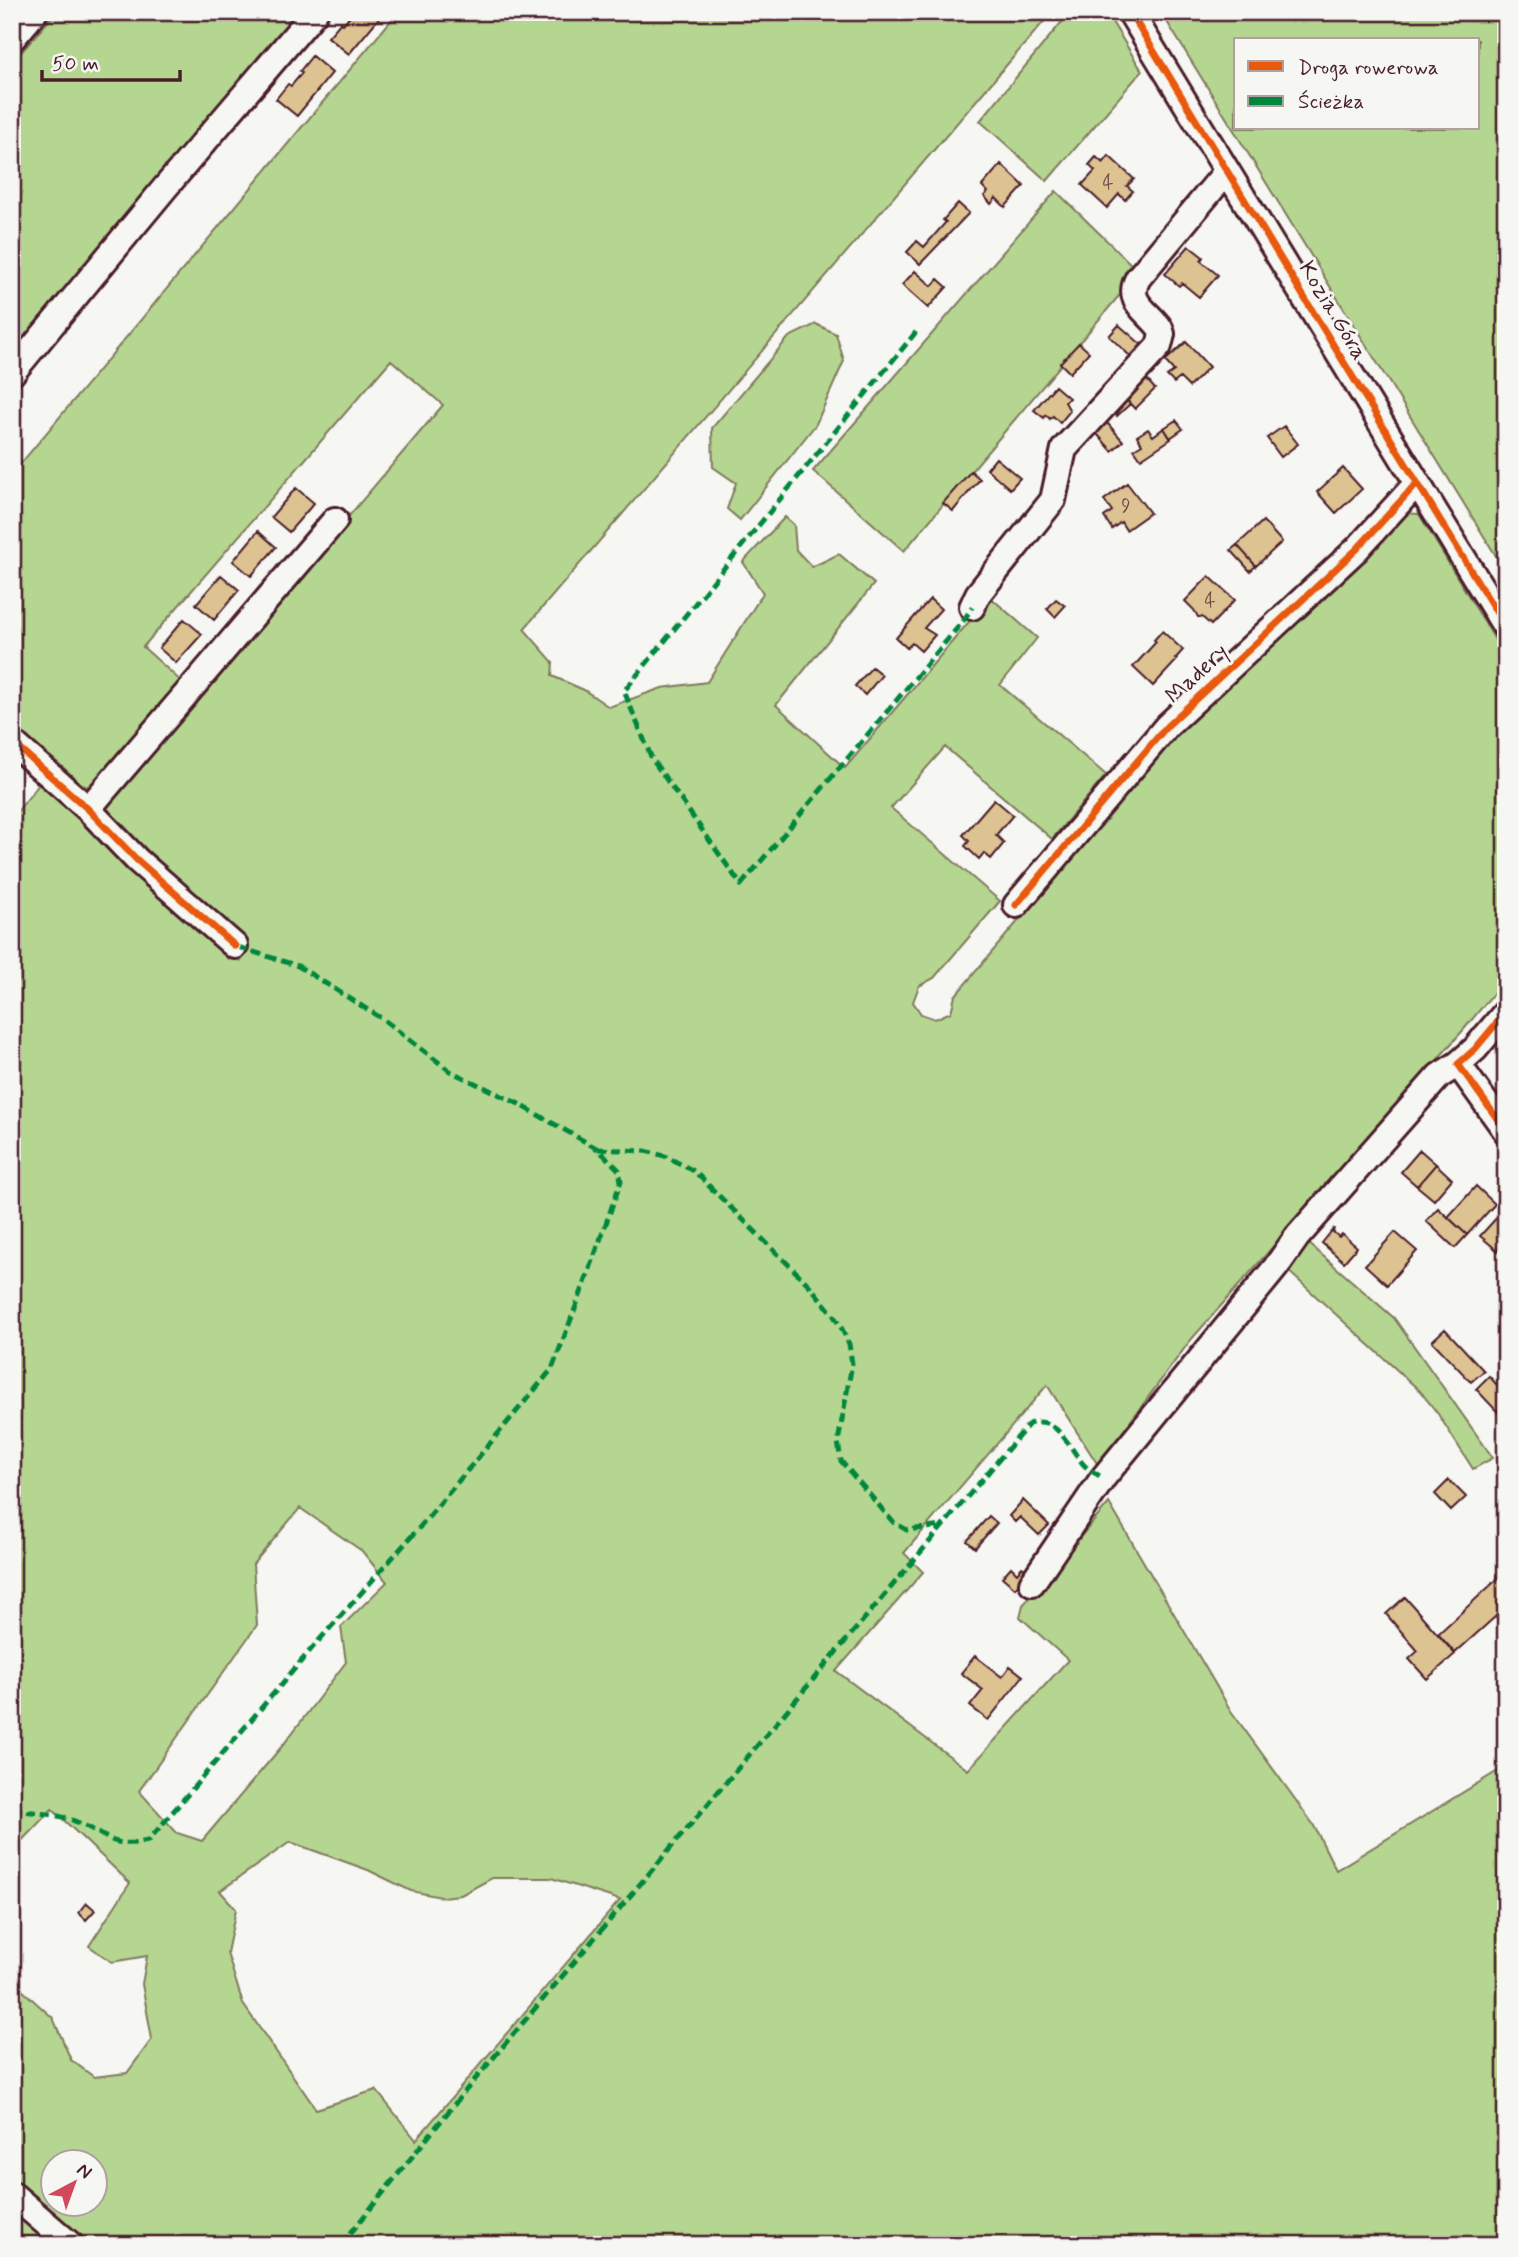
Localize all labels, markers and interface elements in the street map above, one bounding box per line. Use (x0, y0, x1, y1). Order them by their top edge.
scale bar (42, 38, 180, 82)
legend (1234, 38, 1480, 130)
text: 50 m (52, 50, 99, 78)
text: Droga rowerowa (1298, 54, 1439, 82)
text: Ścieżka (1298, 88, 1364, 116)
house number: 4 (1102, 171, 1114, 196)
street label: Kozia Góra (1291, 256, 1374, 366)
house number: 9 (1121, 494, 1131, 519)
house number: 4 (1204, 589, 1216, 614)
street label: Madery (1160, 638, 1235, 711)
north arrow (38, 2148, 108, 2218)
text: N (71, 2158, 97, 2185)

